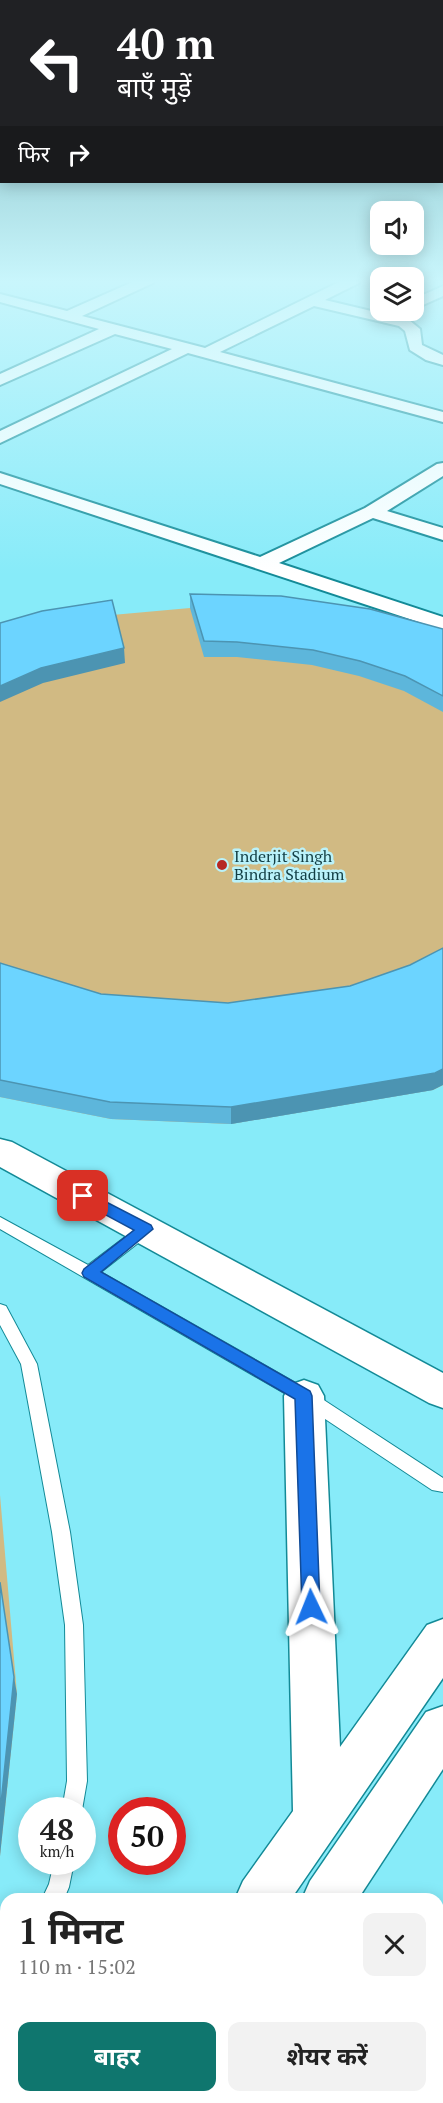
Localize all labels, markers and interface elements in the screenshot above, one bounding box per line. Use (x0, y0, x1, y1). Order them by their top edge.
text: 40 m (117, 15, 215, 71)
icon: left (18, 24, 96, 102)
text: बाएँ मुड़ें (117, 69, 192, 105)
icon: right (62, 138, 95, 171)
text: फिर (18, 139, 50, 168)
map controls (370, 201, 424, 321)
button: sound (370, 201, 424, 255)
button: layers (370, 267, 424, 321)
place label: Inderjit Singh Bindra Stadium (234, 845, 345, 885)
marker: Inderjit Singh Bindra Stadium (215, 858, 229, 872)
pin (57, 1170, 108, 1221)
icon: arrive (66, 1179, 99, 1212)
position arrow (279, 1575, 343, 1639)
speed limit sign: 50 (108, 1797, 186, 1875)
text: 48 (40, 1809, 74, 1849)
text: km/h (40, 1841, 74, 1861)
text: 1 मिनट (18, 1907, 124, 1954)
button: close (363, 1913, 426, 1976)
text: 110 m · 15:02 (18, 1953, 136, 1980)
button: बाहर (18, 2022, 216, 2091)
button: शेयर करें (228, 2022, 426, 2091)

